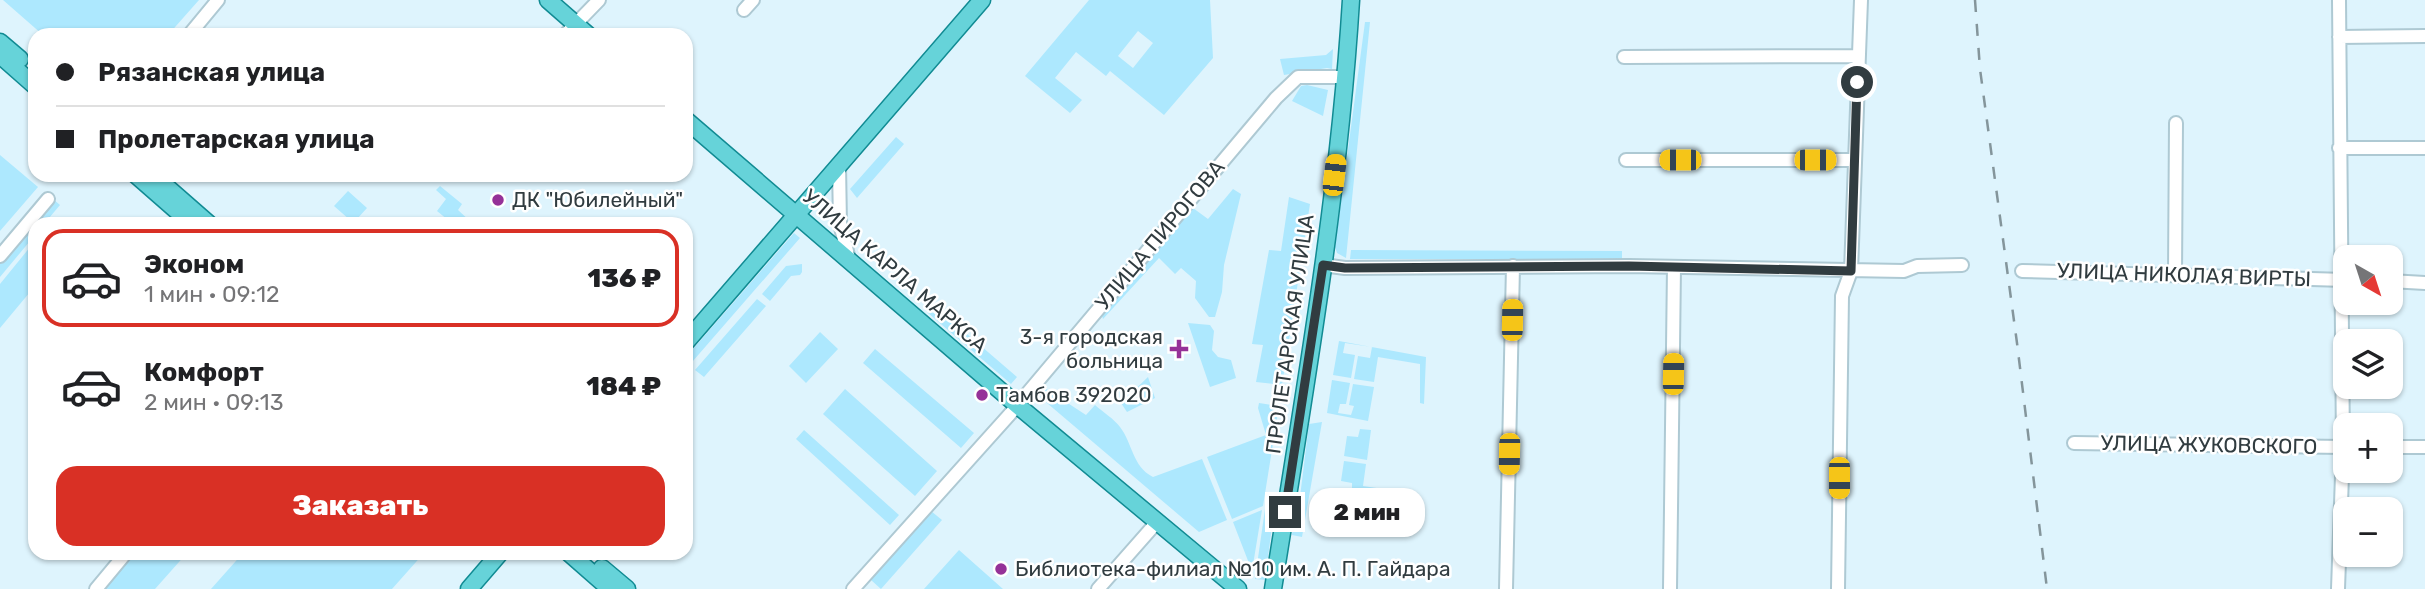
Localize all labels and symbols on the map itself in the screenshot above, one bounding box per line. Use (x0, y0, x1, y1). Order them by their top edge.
route start (1841, 66, 1873, 98)
car (1660, 150, 1702, 171)
car (1795, 150, 1837, 171)
car (1322, 153, 1347, 197)
street label: УЛИЦА ПИРОГОВА (1090, 155, 1230, 315)
street label: УЛИЦА КАРЛА МАРКСА (798, 184, 993, 358)
place label: ДК "Юбилейный" (512, 187, 683, 212)
marker: ДК "Юбилейный" (490, 192, 506, 208)
street label: ПРОЛЕТАРСКАЯ УЛИЦА (1260, 212, 1319, 455)
north arrow (2333, 245, 2403, 315)
street label: УЛИЦА НИКОЛАЯ ВИРТЫ (2056, 258, 2312, 291)
car (1502, 299, 1523, 341)
place label: 3-я городская больница (1020, 324, 1163, 373)
marker: 3-я городская больница (1169, 339, 1189, 359)
car (1663, 353, 1684, 395)
place label: Тамбов 392020 (996, 382, 1152, 407)
marker: Тамбов 392020 (974, 387, 990, 403)
street label: УЛИЦА ЖУКОВСКОГО (2100, 430, 2318, 459)
car (1499, 433, 1520, 475)
car (1829, 457, 1850, 499)
callout: 2 мин (1310, 488, 1425, 536)
route end (1269, 496, 1301, 528)
place label: Библиотека-филиал №10 им. А. П. Гайдара (1015, 556, 1450, 581)
marker: Библиотека-филиал №10 им. А. П. Гайдара (993, 561, 1009, 577)

